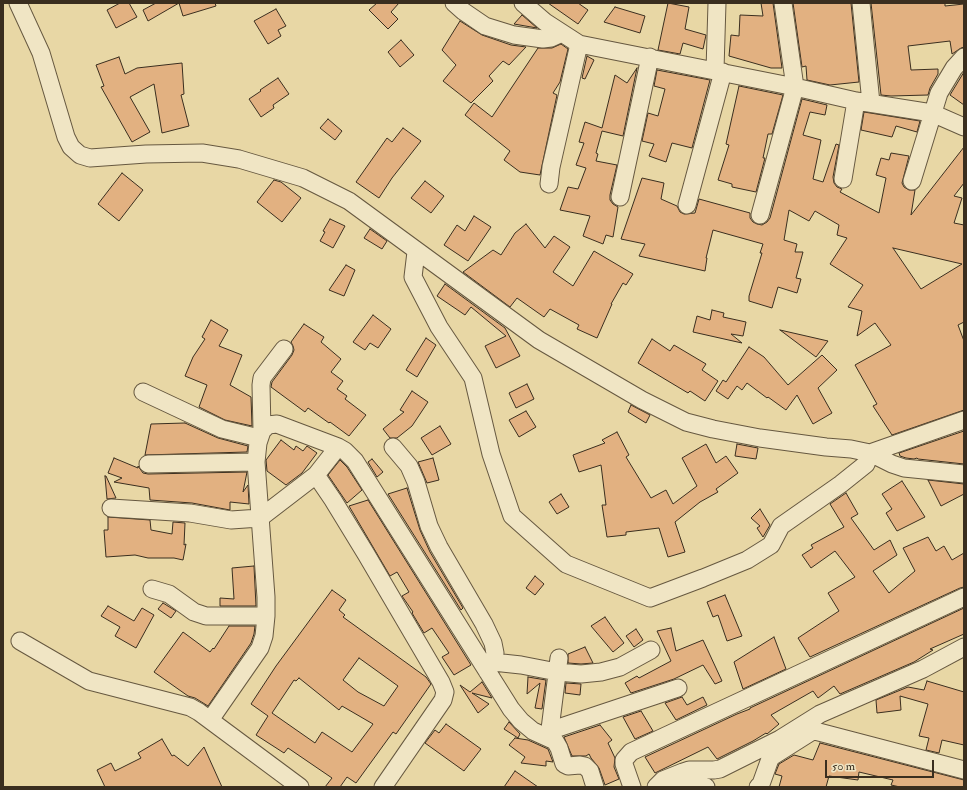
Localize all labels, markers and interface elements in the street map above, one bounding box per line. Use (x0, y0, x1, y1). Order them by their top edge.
scale bar (827, 752, 936, 778)
text: 50 m (832, 759, 855, 774)

